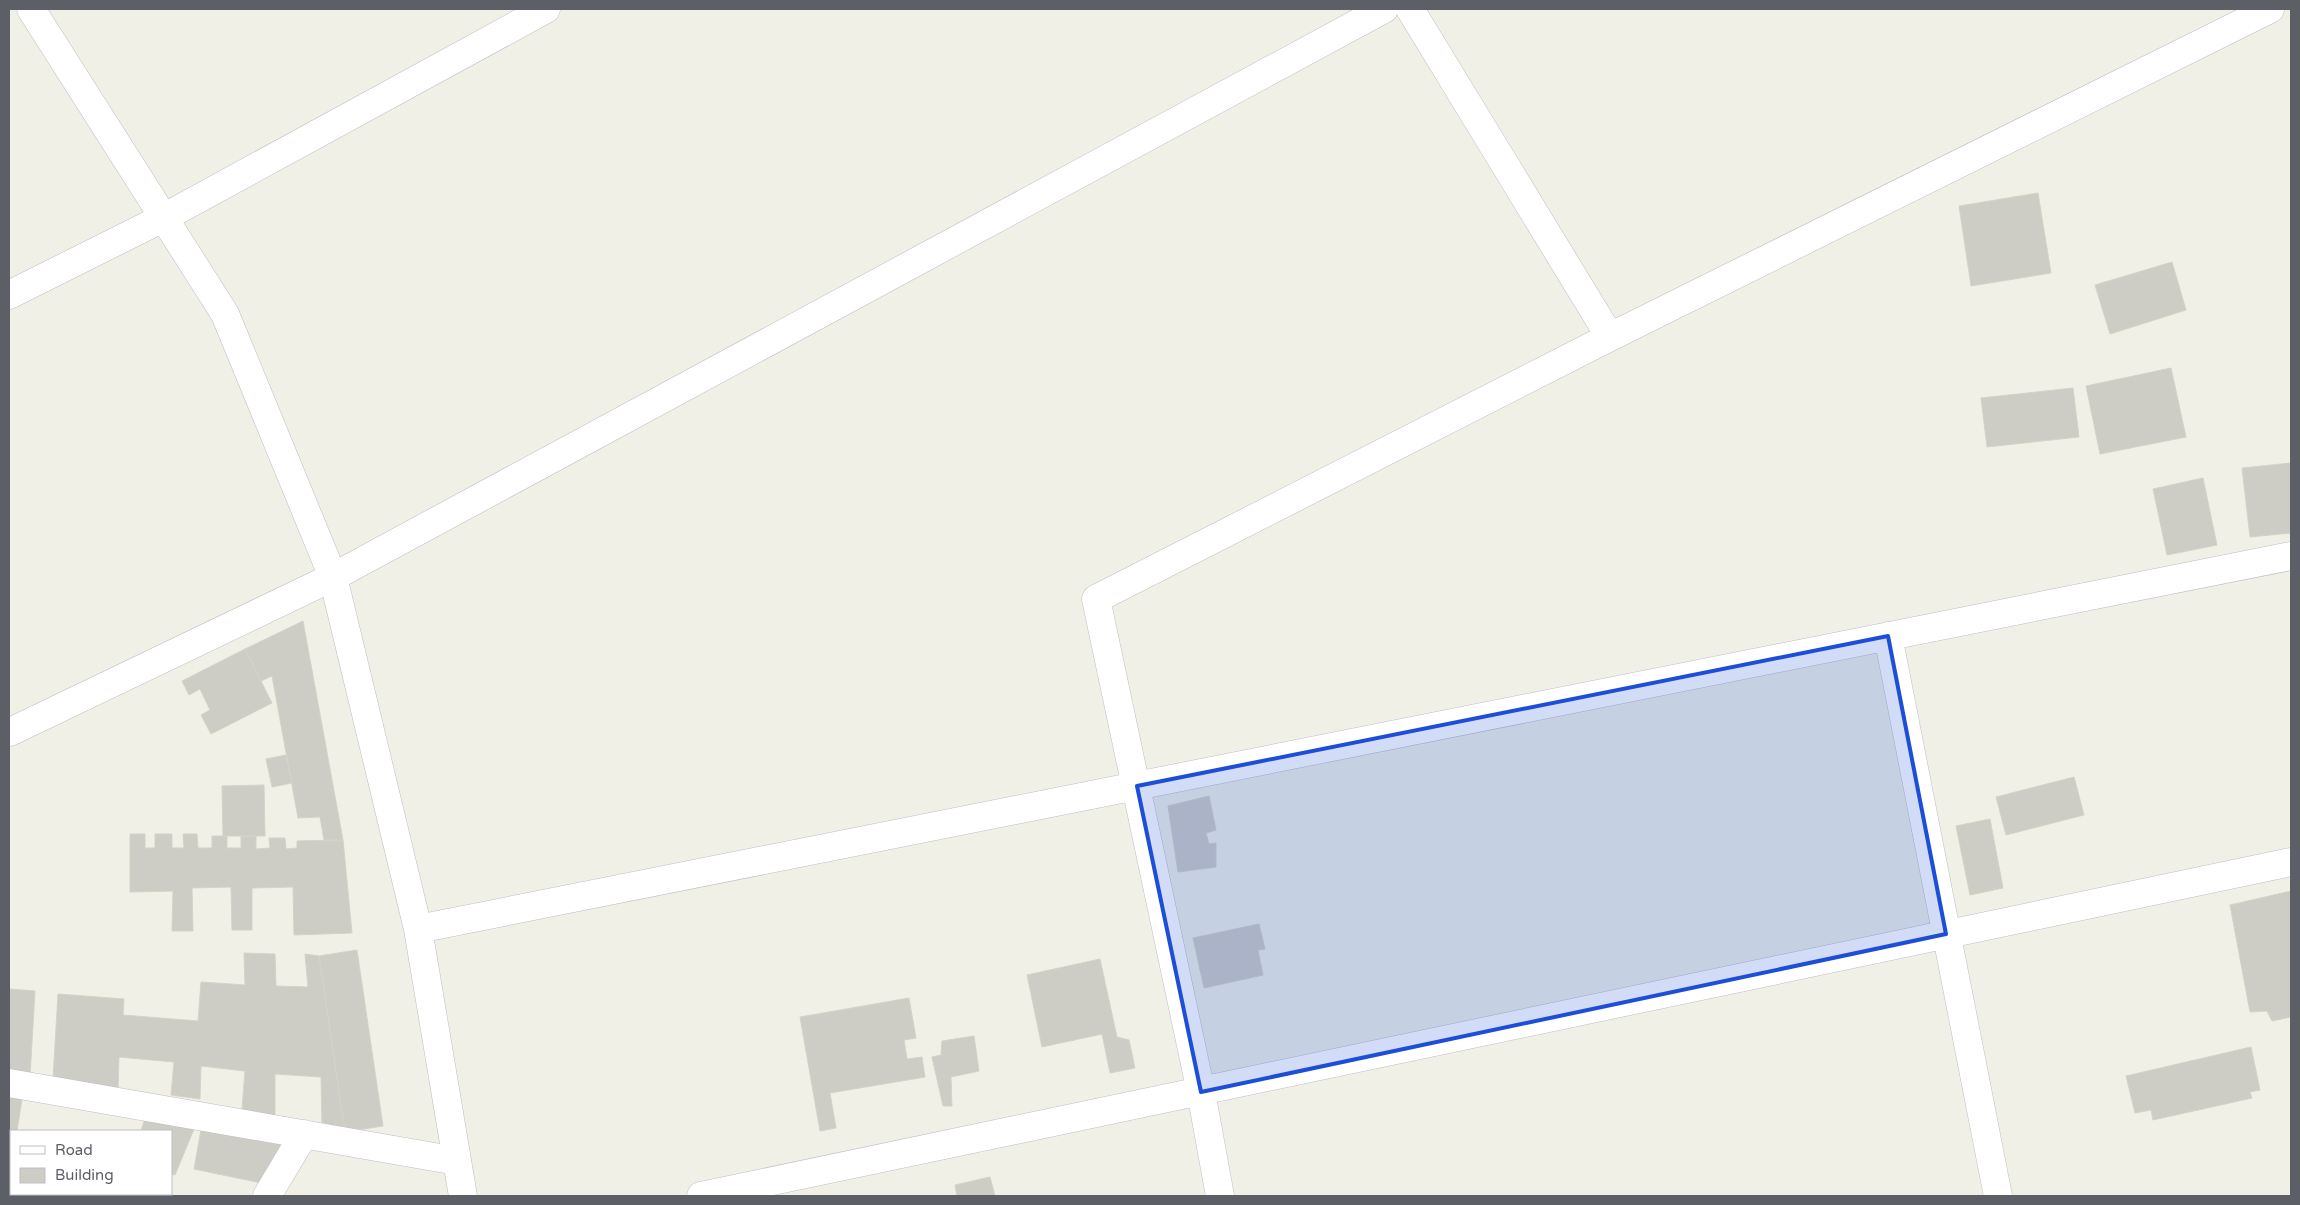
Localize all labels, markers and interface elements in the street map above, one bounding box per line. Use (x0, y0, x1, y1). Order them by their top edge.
legend (10, 1130, 172, 1195)
text: Road (55, 1141, 93, 1159)
text: Building (55, 1166, 114, 1184)

